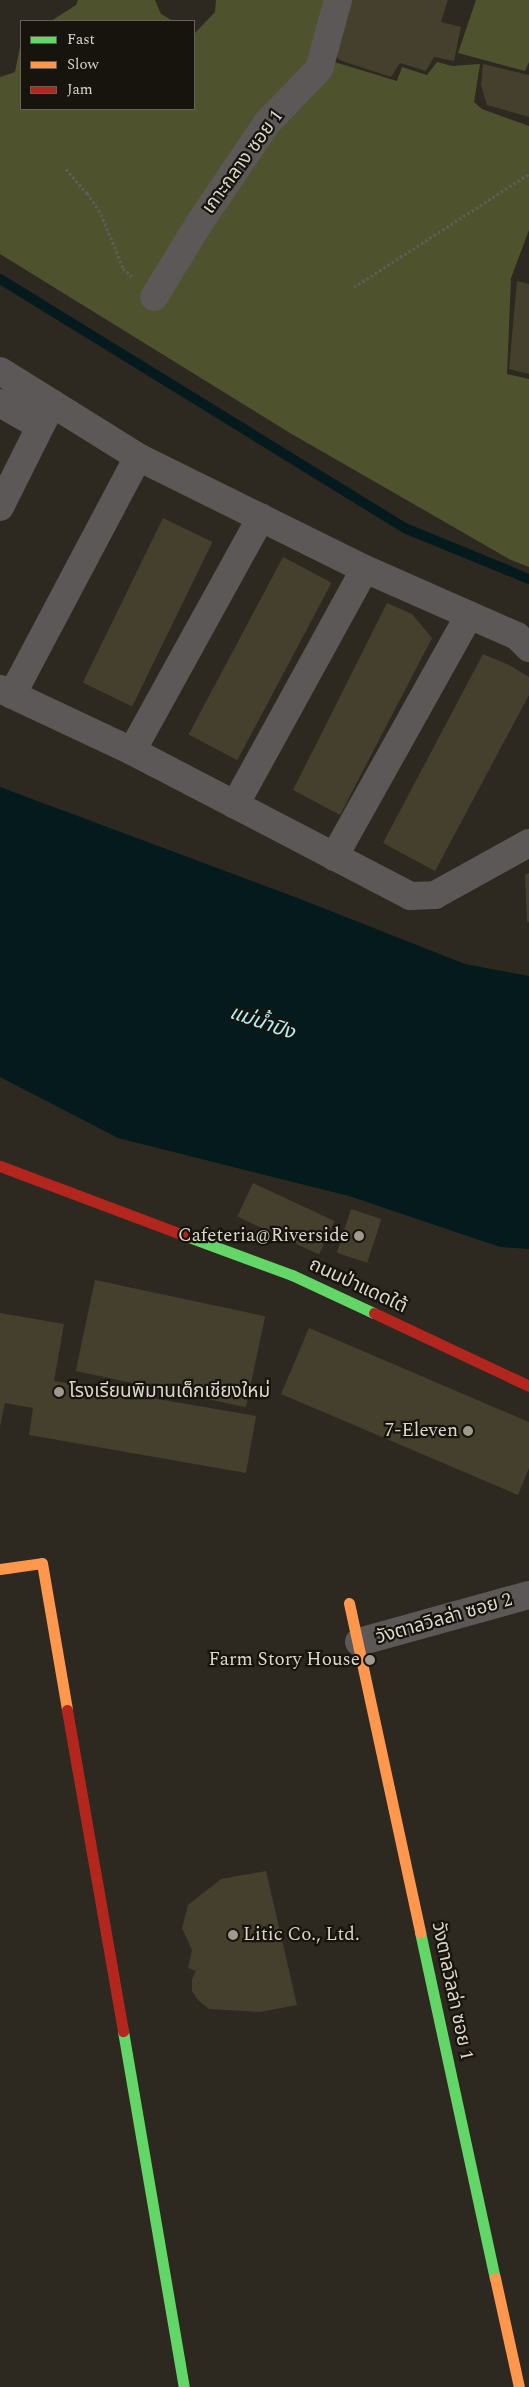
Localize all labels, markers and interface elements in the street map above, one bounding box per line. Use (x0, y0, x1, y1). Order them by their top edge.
legend (20, 20, 195, 110)
text: Fast (67, 28, 95, 51)
text: Slow (67, 53, 99, 76)
text: Jam (67, 78, 93, 101)
street label: เกาะกลาง ซอย 1 (198, 106, 288, 218)
water label: แม่น้ำปิง (226, 1001, 298, 1045)
place label: Cafeteria@Riverside (178, 1225, 349, 1247)
marker: Cafeteria@Riverside (353, 1230, 365, 1242)
street label: ถนนป่าแดดใต้ (305, 1253, 411, 1319)
place label: โรงเรียนพิมานเด็กเชียงใหม่ (69, 1381, 270, 1403)
marker: โรงเรียนพิมานเด็กเชียงใหม่ (53, 1386, 65, 1398)
place label: 7-Eleven (385, 1420, 458, 1442)
marker: 7-Eleven (462, 1425, 474, 1437)
street label: วังตาลวิลล่า ซอย 2 (373, 1589, 515, 1649)
place label: Farm Story House (208, 1649, 360, 1671)
marker: Farm Story House (364, 1654, 376, 1666)
street label: วังตาลวิลล่า ซอย 1 (426, 1920, 478, 2062)
place label: Litic Co., Ltd. (243, 1924, 360, 1946)
marker: Litic Co., Ltd. (227, 1929, 239, 1941)

